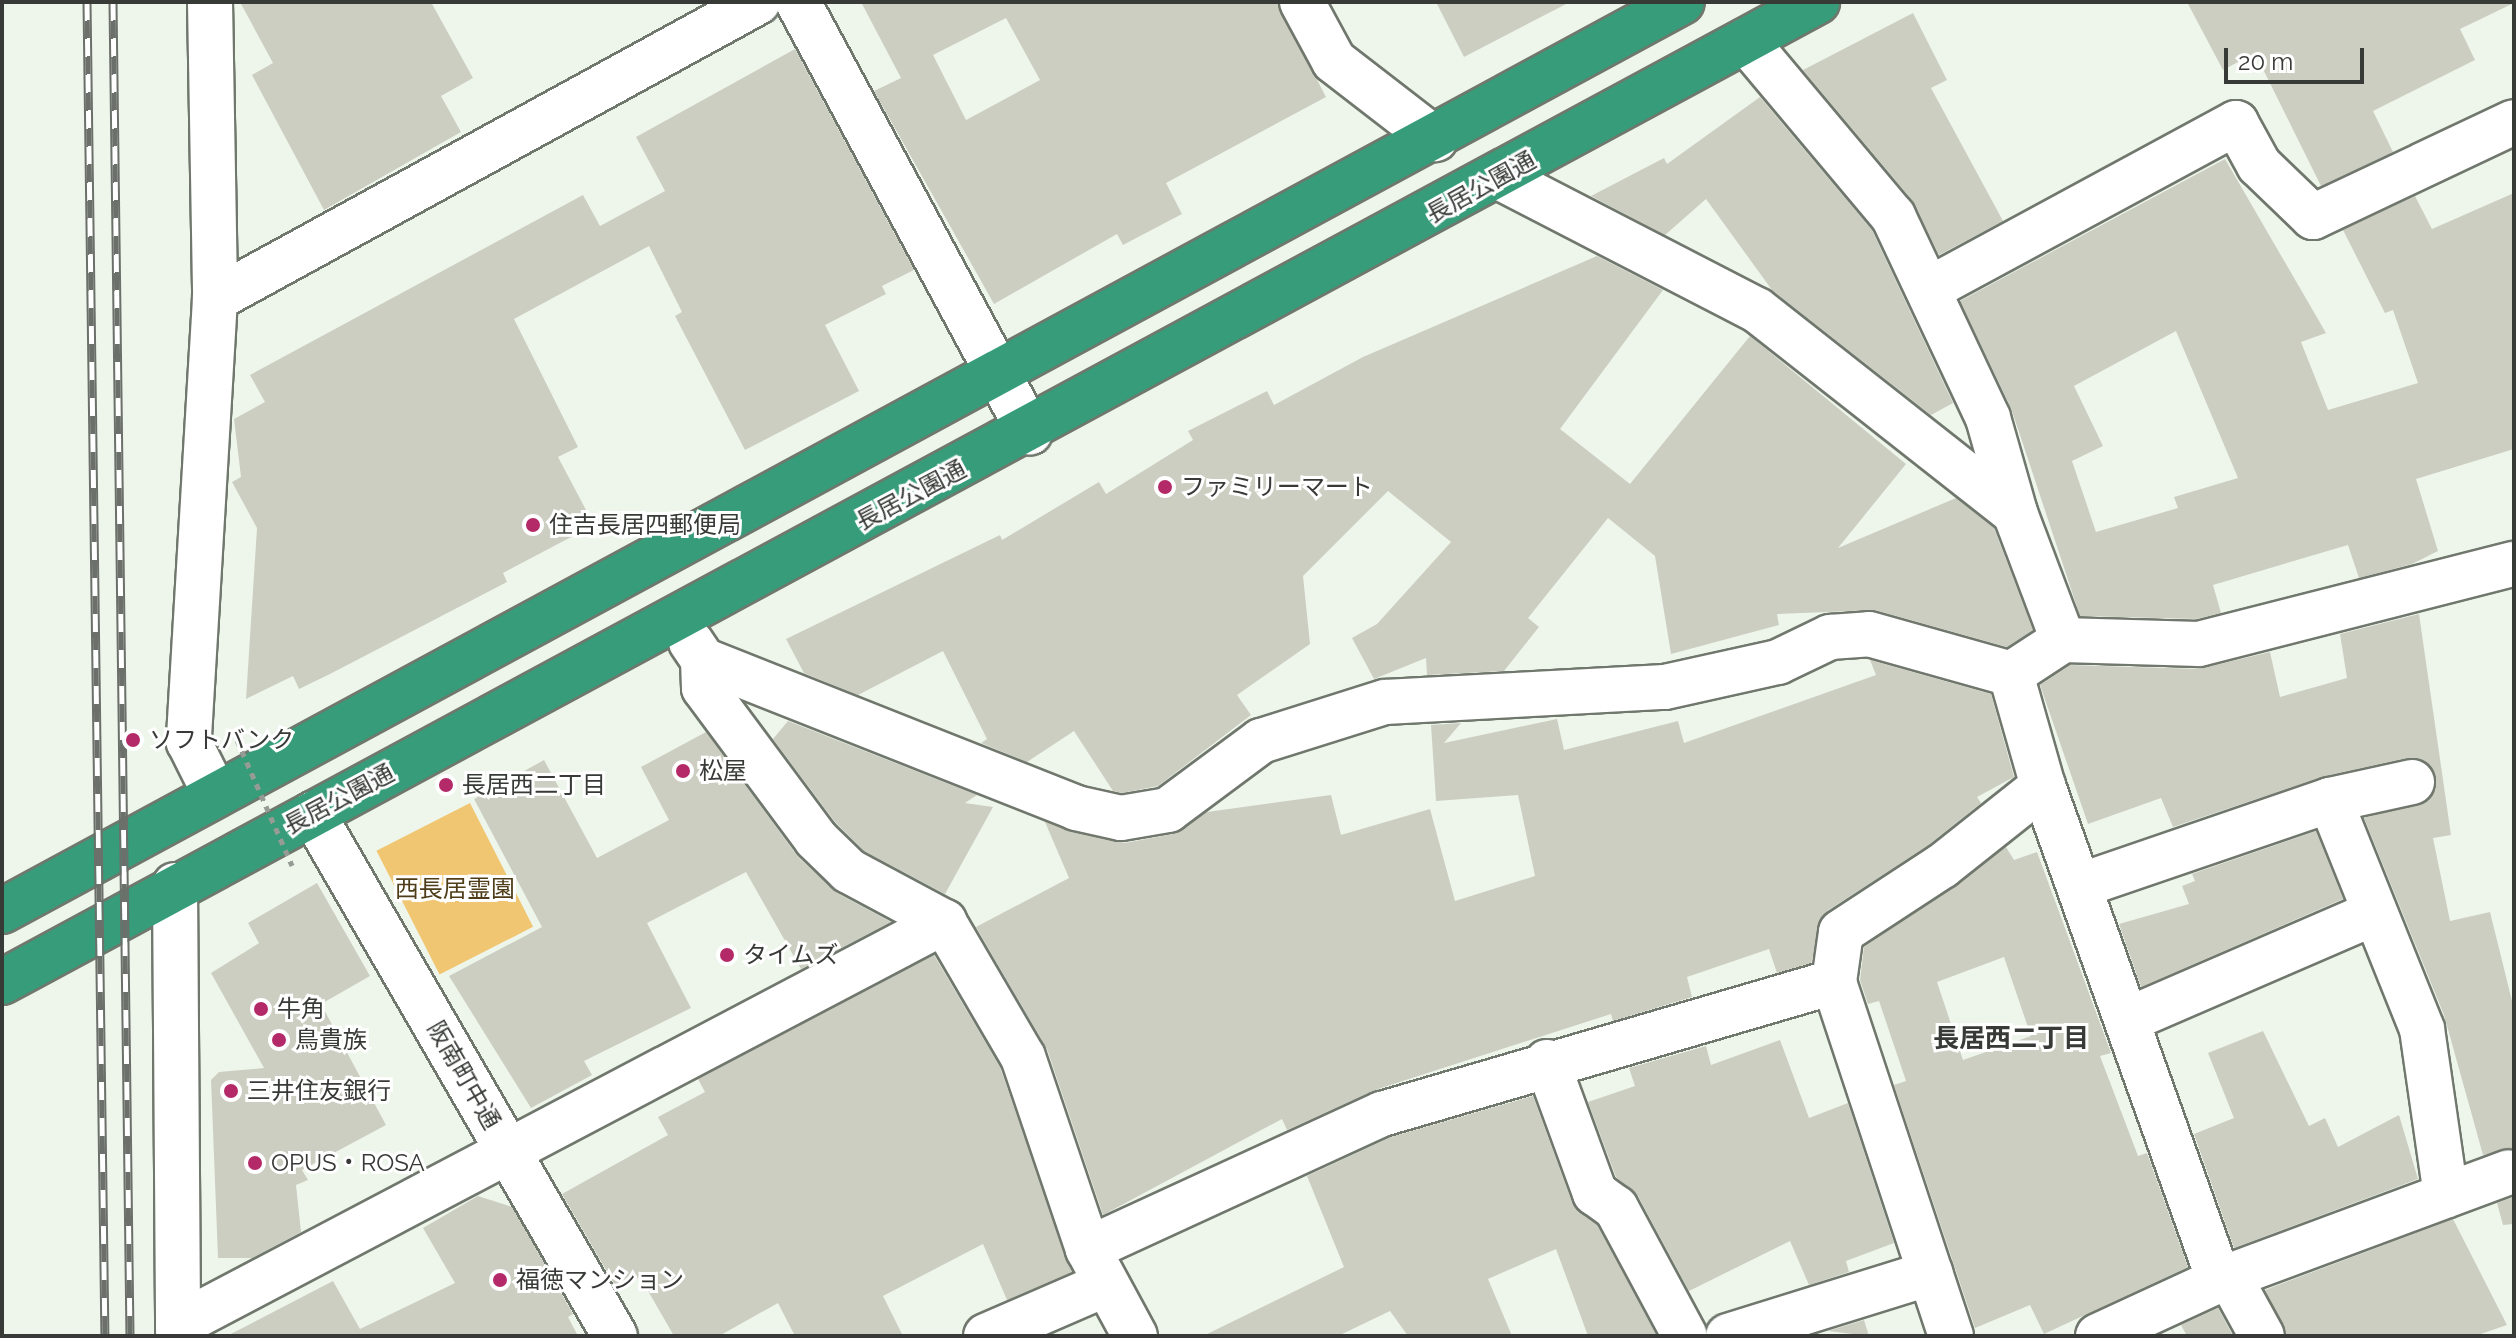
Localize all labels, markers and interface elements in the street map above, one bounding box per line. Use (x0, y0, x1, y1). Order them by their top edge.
scale bar (2228, 32, 2368, 82)
text: 20 m (2238, 47, 2293, 76)
street label: 長居公園通 (1422, 145, 1540, 229)
street label: 長居公園通 (851, 454, 971, 536)
place label: ファミリーマート (1181, 473, 1373, 501)
marker: ファミリーマート (1156, 478, 1174, 496)
place label: 住吉長居四郵便局 (549, 511, 741, 539)
marker: 住吉長居四郵便局 (524, 516, 542, 534)
place label: ソフトバンク (149, 726, 293, 754)
marker: ソフトバンク (124, 731, 142, 749)
place label: 松屋 (699, 757, 747, 785)
street label: 長居公園通 (279, 758, 399, 840)
marker: 松屋 (674, 762, 692, 780)
place label: 長居西二丁目 (462, 771, 606, 799)
marker: 長居西二丁目 (437, 776, 455, 794)
park label: 西長居霊園 (395, 875, 515, 903)
place label: タイムズ (743, 941, 839, 969)
marker: タイムズ (718, 946, 736, 964)
place label: 牛角 (277, 995, 325, 1023)
marker: 牛角 (252, 1000, 270, 1018)
street label: 阪南町中通 (422, 1016, 506, 1134)
district label: 長居西二丁目 (1933, 1023, 2089, 1055)
place label: 鳥貴族 (295, 1026, 367, 1054)
marker: 鳥貴族 (270, 1031, 288, 1049)
place label: 三井住友銀行 (247, 1077, 391, 1105)
marker: 三井住友銀行 (222, 1082, 240, 1100)
place label: OPUS・ROSA (271, 1149, 425, 1177)
marker: OPUS・ROSA (246, 1154, 264, 1172)
place label: 福徳マンション (516, 1266, 684, 1294)
marker: 福徳マンション (491, 1271, 509, 1289)

